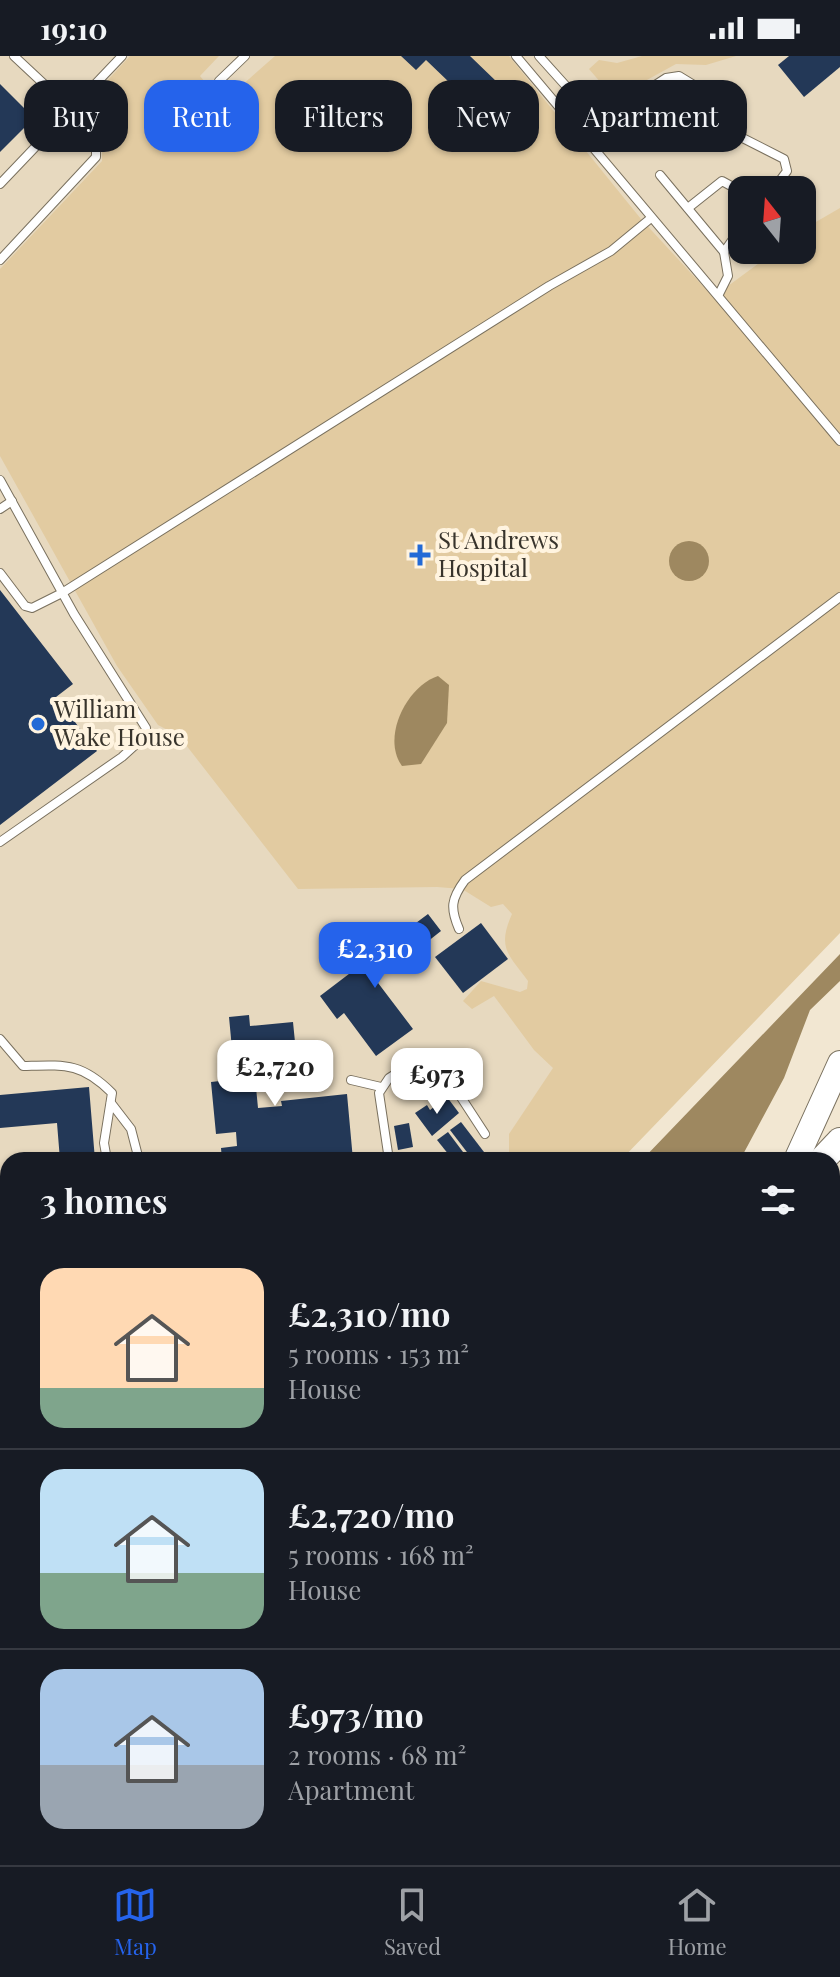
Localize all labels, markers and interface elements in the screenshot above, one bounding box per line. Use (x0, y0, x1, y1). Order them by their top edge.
text: 19:10 (40, 8, 108, 48)
chip: Buy (24, 80, 128, 152)
chip: Rent (144, 80, 259, 152)
chip: Filters (275, 80, 412, 152)
chip: New (428, 80, 539, 152)
chip: Apartment (555, 80, 747, 152)
north arrow (728, 176, 816, 264)
map controls (728, 176, 816, 264)
place label: St Andrews Hospital (438, 523, 559, 583)
marker: St Andrews Hospital (409, 544, 431, 566)
place label: William Wake House (53, 692, 185, 752)
marker: William Wake House (29, 715, 47, 733)
pin: £2,310 (310, 922, 440, 990)
text: £2,310 (337, 930, 413, 965)
pin: £2,720 (210, 1040, 340, 1108)
text: £2,720 (235, 1048, 315, 1083)
pin: £973 (390, 1048, 484, 1116)
text: £973 (409, 1056, 465, 1091)
text: 3 homes (40, 1177, 167, 1223)
icon: filters (756, 1178, 800, 1222)
text: £2,310/mo (288, 1290, 450, 1336)
icon: home (104, 1300, 200, 1396)
text: 5 rooms · 153 m² (288, 1336, 469, 1371)
text: House (288, 1371, 361, 1406)
text: £2,720/mo (288, 1491, 454, 1537)
icon: home (104, 1501, 200, 1597)
text: 5 rooms · 168 m² (288, 1537, 474, 1572)
text: House (288, 1572, 361, 1607)
text: £973/mo (288, 1691, 424, 1737)
icon: home (104, 1701, 200, 1797)
text: 2 rooms · 68 m² (288, 1737, 466, 1772)
text: Apartment (288, 1772, 414, 1807)
tab: Map (113, 1883, 157, 1961)
tab: Saved (384, 1883, 441, 1961)
tab: Home (668, 1883, 727, 1961)

